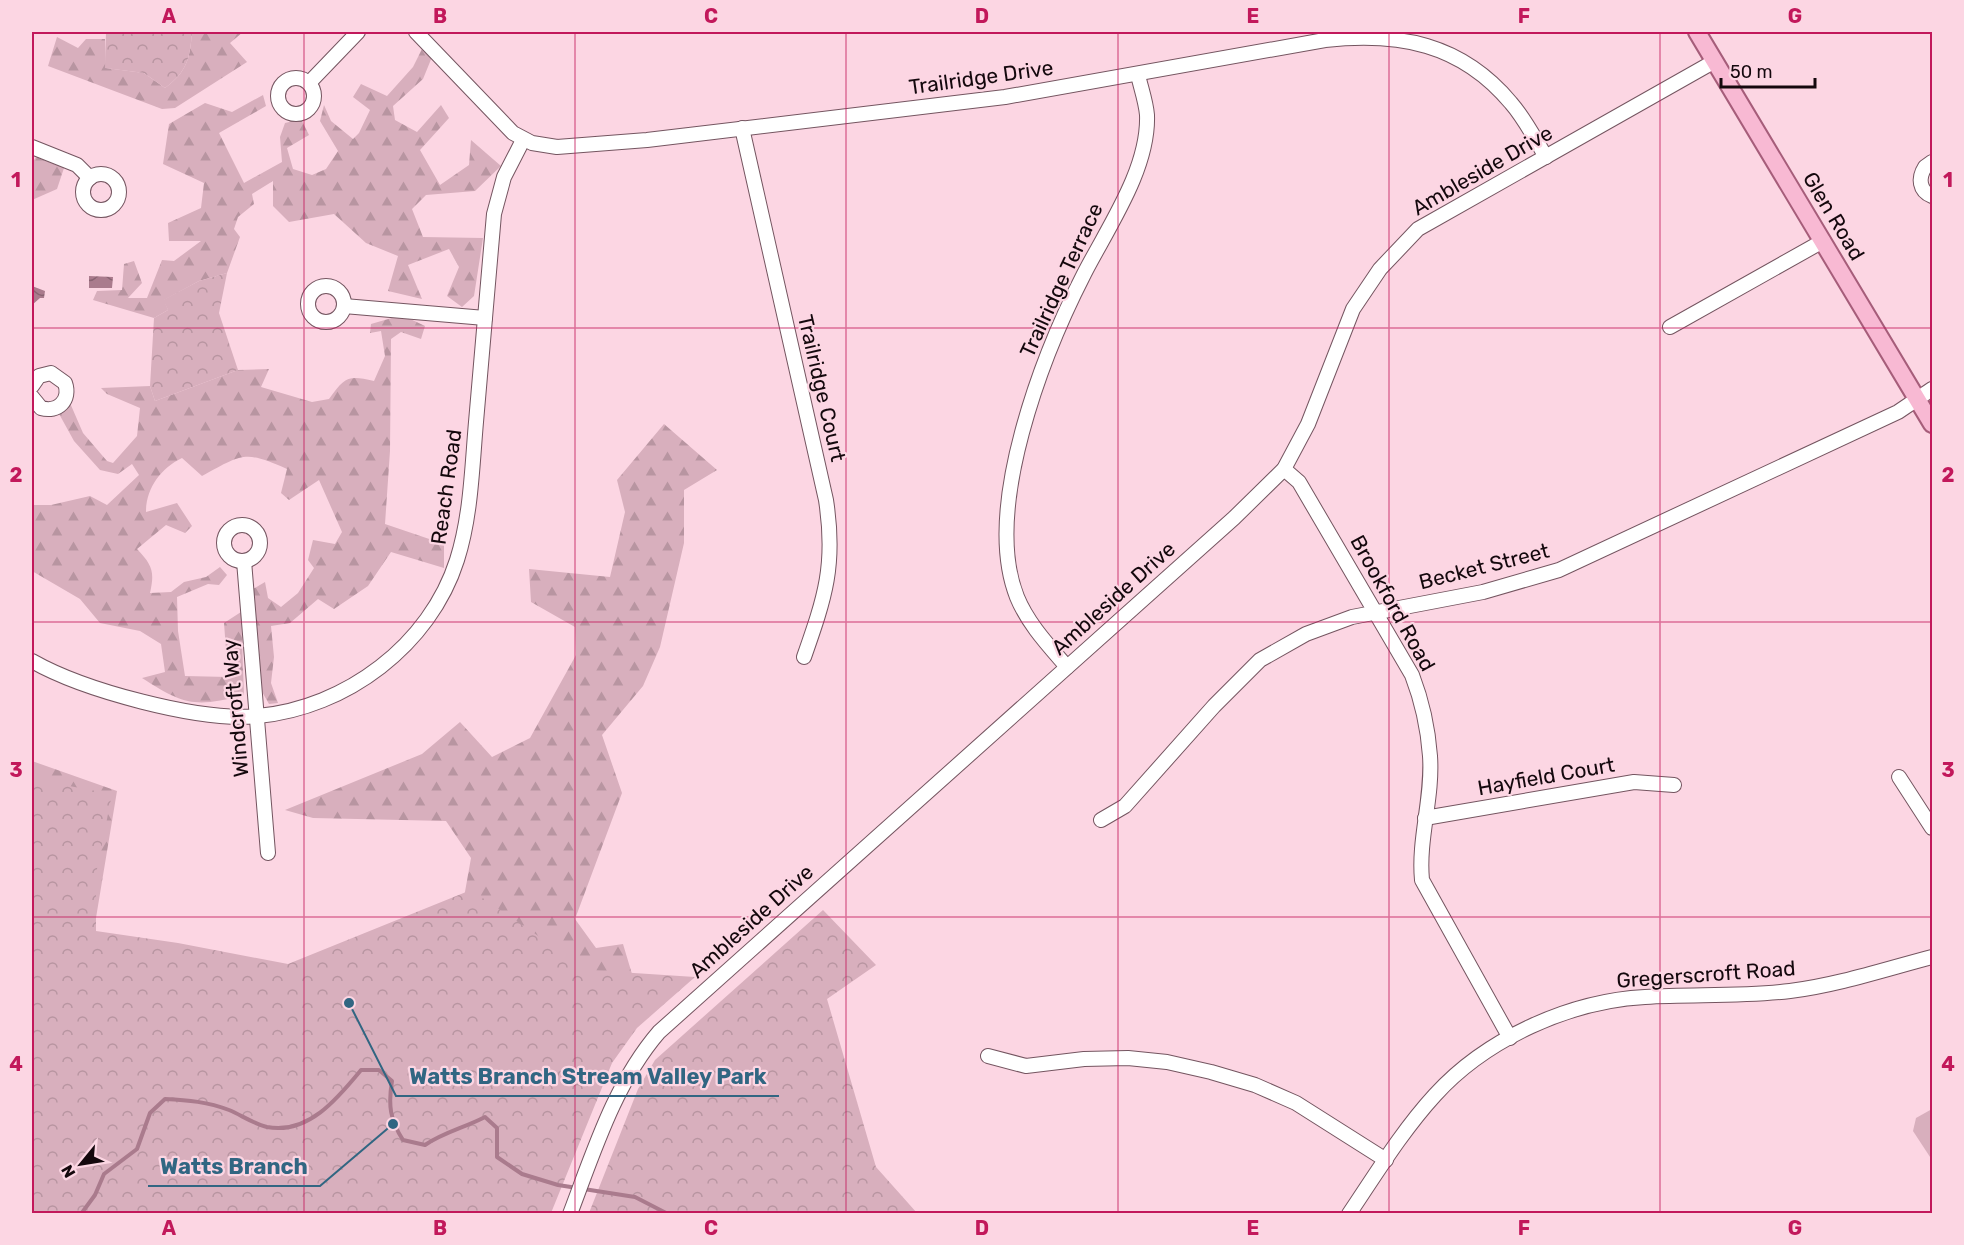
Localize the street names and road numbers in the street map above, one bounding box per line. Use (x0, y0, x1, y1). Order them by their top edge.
street label: Trailridge Drive (907, 54, 1055, 100)
street label: Ambleside Drive (1407, 120, 1557, 220)
street label: Glen Road (1798, 167, 1870, 265)
street label: Trailridge Terrace (1014, 199, 1108, 361)
street label: Trailridge Court (793, 312, 851, 464)
street label: Reach Road (426, 428, 466, 546)
street label: Brookford Road (1345, 531, 1441, 675)
street label: Ambleside Drive (1046, 536, 1180, 660)
street label: Becket Street (1416, 538, 1552, 594)
street label: Windcroft Way (216, 637, 254, 778)
street label: Hayfield Court (1475, 752, 1617, 800)
street label: Ambleside Drive (684, 859, 818, 983)
street label: Gregerscroft Road (1616, 955, 1796, 993)

